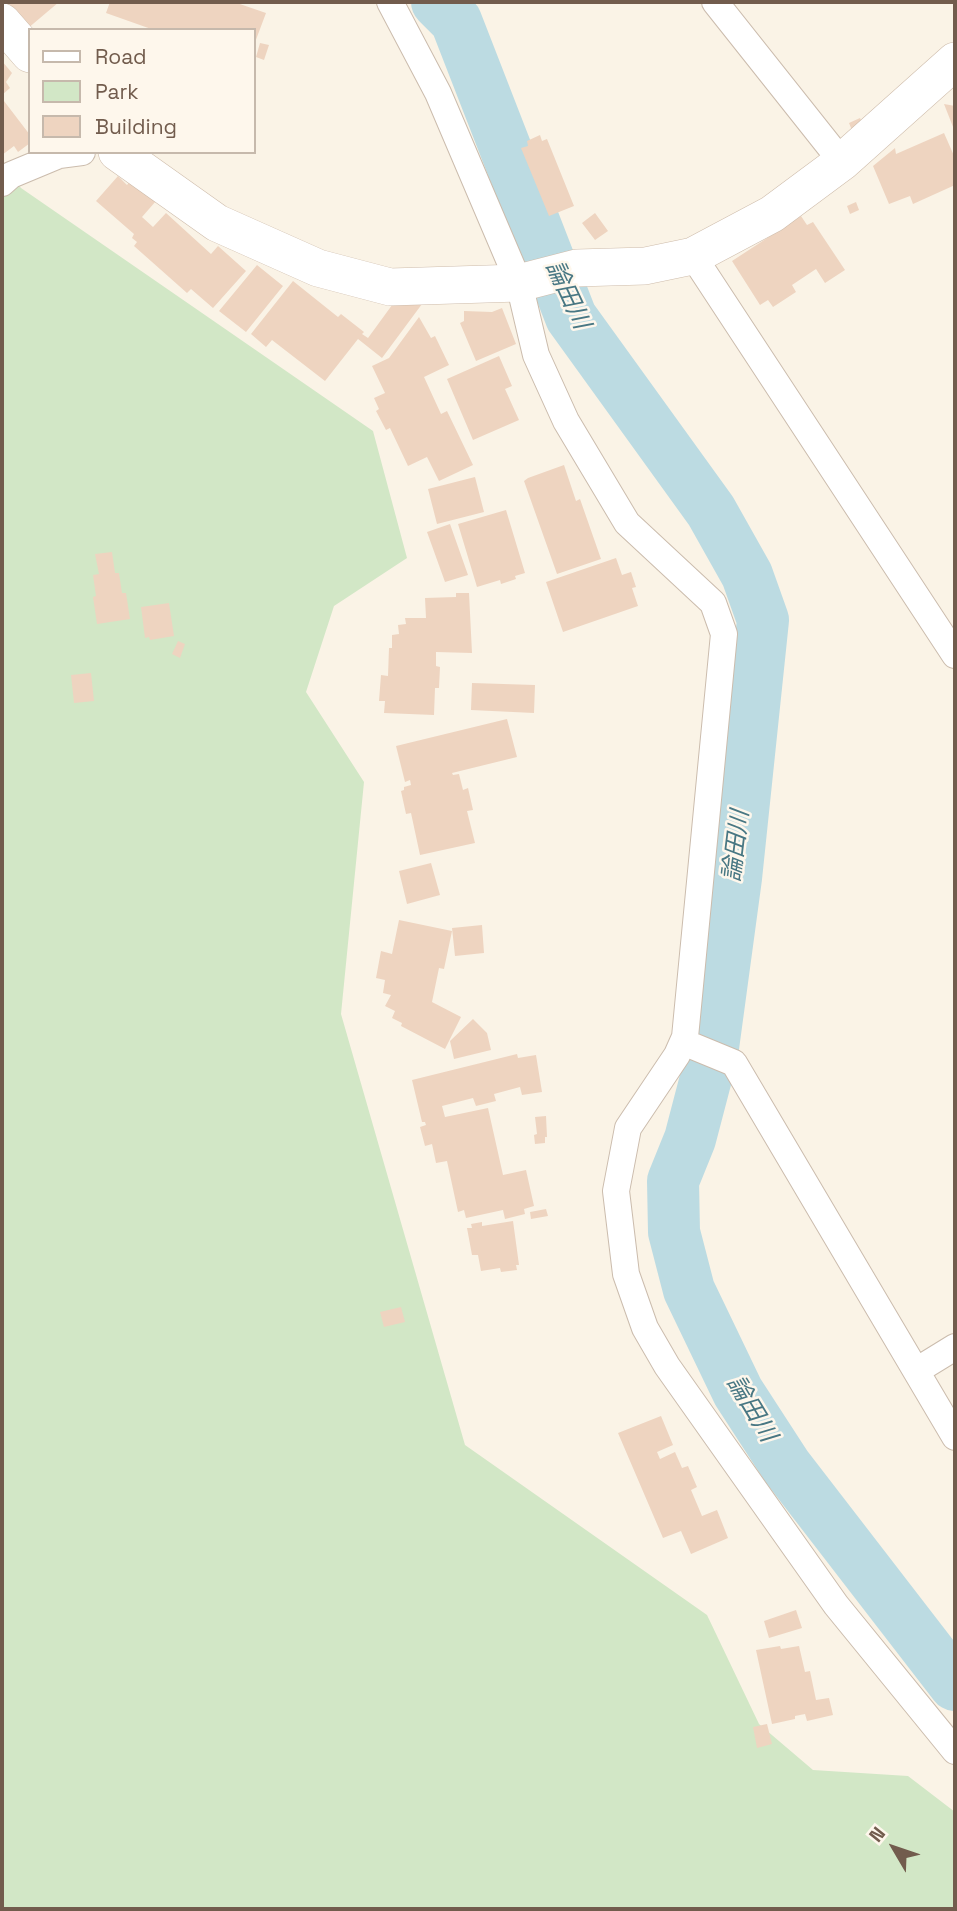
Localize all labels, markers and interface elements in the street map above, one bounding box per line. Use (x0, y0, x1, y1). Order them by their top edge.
legend (28, 28, 256, 154)
text: Road (95, 43, 147, 70)
text: Park (95, 78, 139, 105)
text: Building (95, 113, 177, 140)
water label: 論田川 (539, 256, 595, 334)
water label: 論田川 (718, 809, 756, 883)
water label: 論田川 (720, 1371, 782, 1447)
north arrow (859, 1813, 929, 1883)
text: N (864, 1822, 891, 1847)

